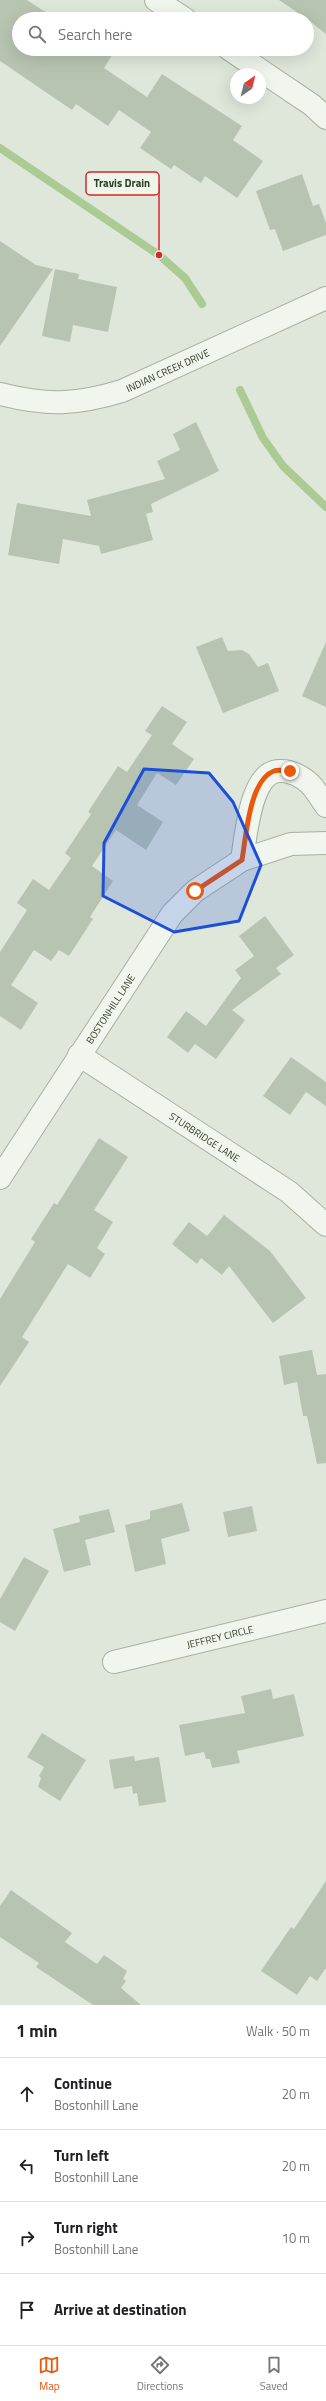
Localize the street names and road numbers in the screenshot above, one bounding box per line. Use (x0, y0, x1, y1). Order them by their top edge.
street label: INDIAN CREEK DRIVE (123, 345, 212, 396)
street label: BOSTONHILL LANE (82, 970, 139, 1047)
street label: STURBRIDGE LANE (166, 1108, 243, 1166)
street label: JEFFREY CIRCLE (185, 1621, 255, 1652)

